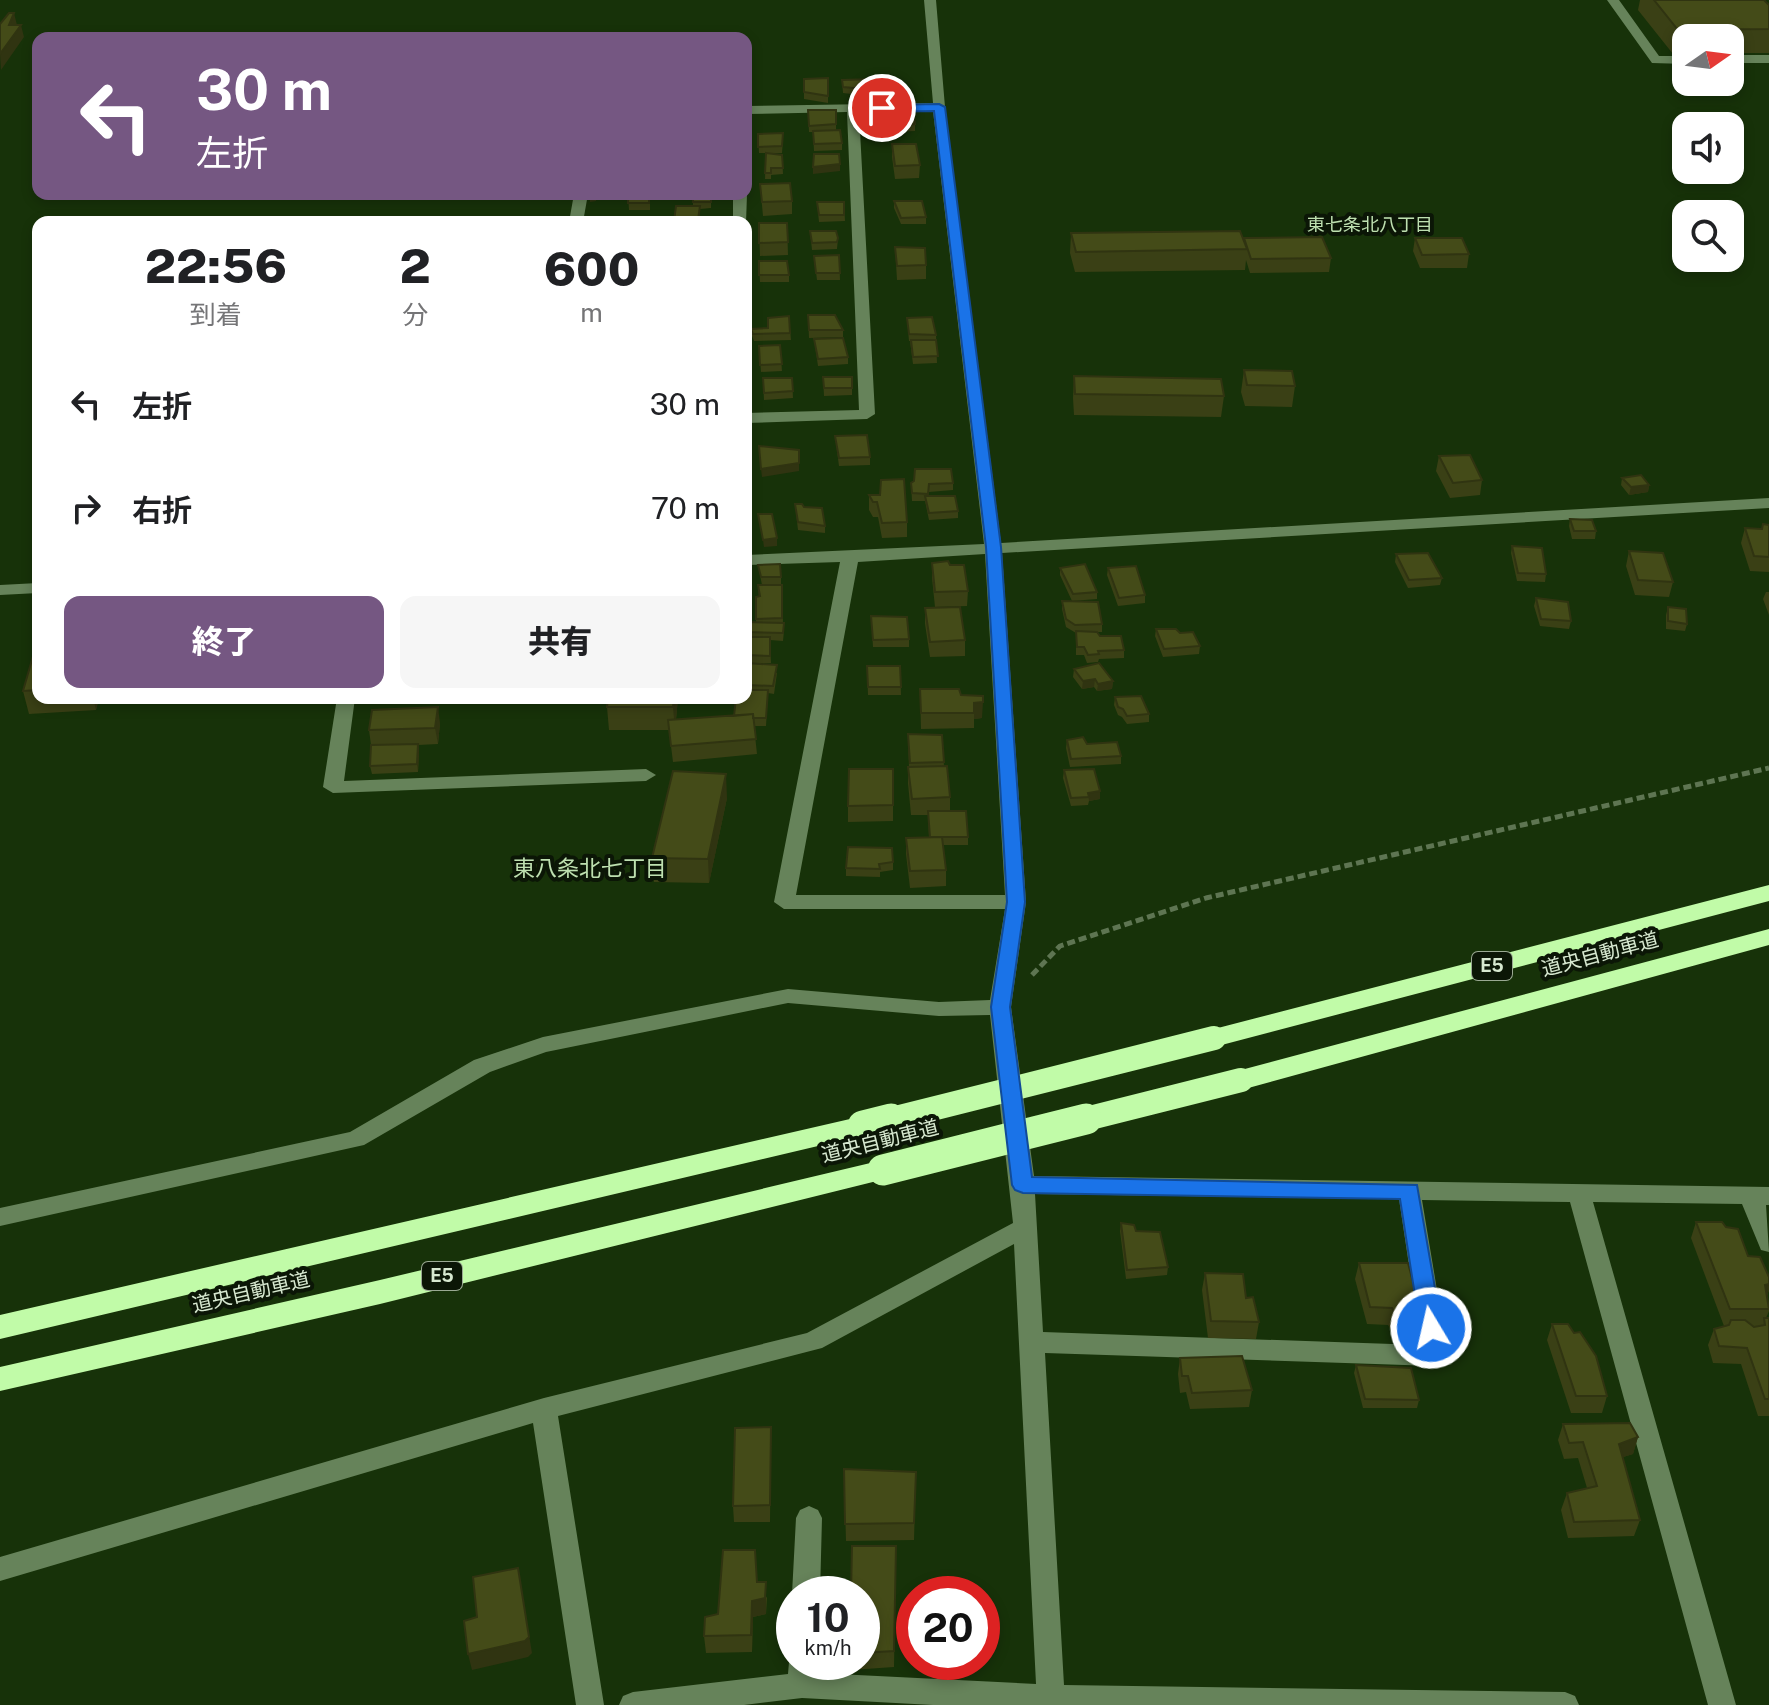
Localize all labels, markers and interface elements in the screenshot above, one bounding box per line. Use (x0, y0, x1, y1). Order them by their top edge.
north arrow (1672, 24, 1744, 96)
map controls (1672, 24, 1744, 272)
text: 30 m (196, 57, 332, 123)
icon: left (64, 64, 168, 168)
pin (848, 74, 916, 142)
icon: arrive (860, 86, 904, 130)
button: sound (1672, 112, 1744, 184)
text: 左折 (196, 132, 268, 174)
button: search (1672, 200, 1744, 272)
district label: 東七条北八丁目 (1307, 214, 1433, 235)
text: 22:56 (145, 237, 287, 294)
text: 2 (400, 237, 431, 294)
text: 600 (544, 240, 639, 297)
text: m (580, 297, 603, 328)
text: 到着 (190, 299, 242, 330)
text: 分 (402, 299, 428, 330)
icon: left (64, 382, 108, 426)
text: 30 m (650, 386, 720, 422)
text: 左折 (132, 388, 192, 424)
icon: right (64, 486, 108, 530)
text: 70 m (651, 490, 720, 526)
text: 右折 (132, 492, 192, 528)
button: 終了 (64, 596, 384, 688)
button: 共有 (400, 596, 720, 688)
district label: 東八条北七丁目 (513, 855, 667, 881)
street label: 道央自動車道 (1539, 927, 1661, 981)
road number: E5 (1472, 952, 1512, 980)
street label: 道央自動車道 (819, 1115, 941, 1167)
road number: E5 (422, 1262, 462, 1290)
street label: 道央自動車道 (190, 1267, 312, 1317)
position arrow (1389, 1286, 1473, 1370)
speed limit sign: 20 (896, 1576, 1000, 1680)
text: 10 (807, 1594, 849, 1641)
text: km/h (804, 1636, 852, 1660)

